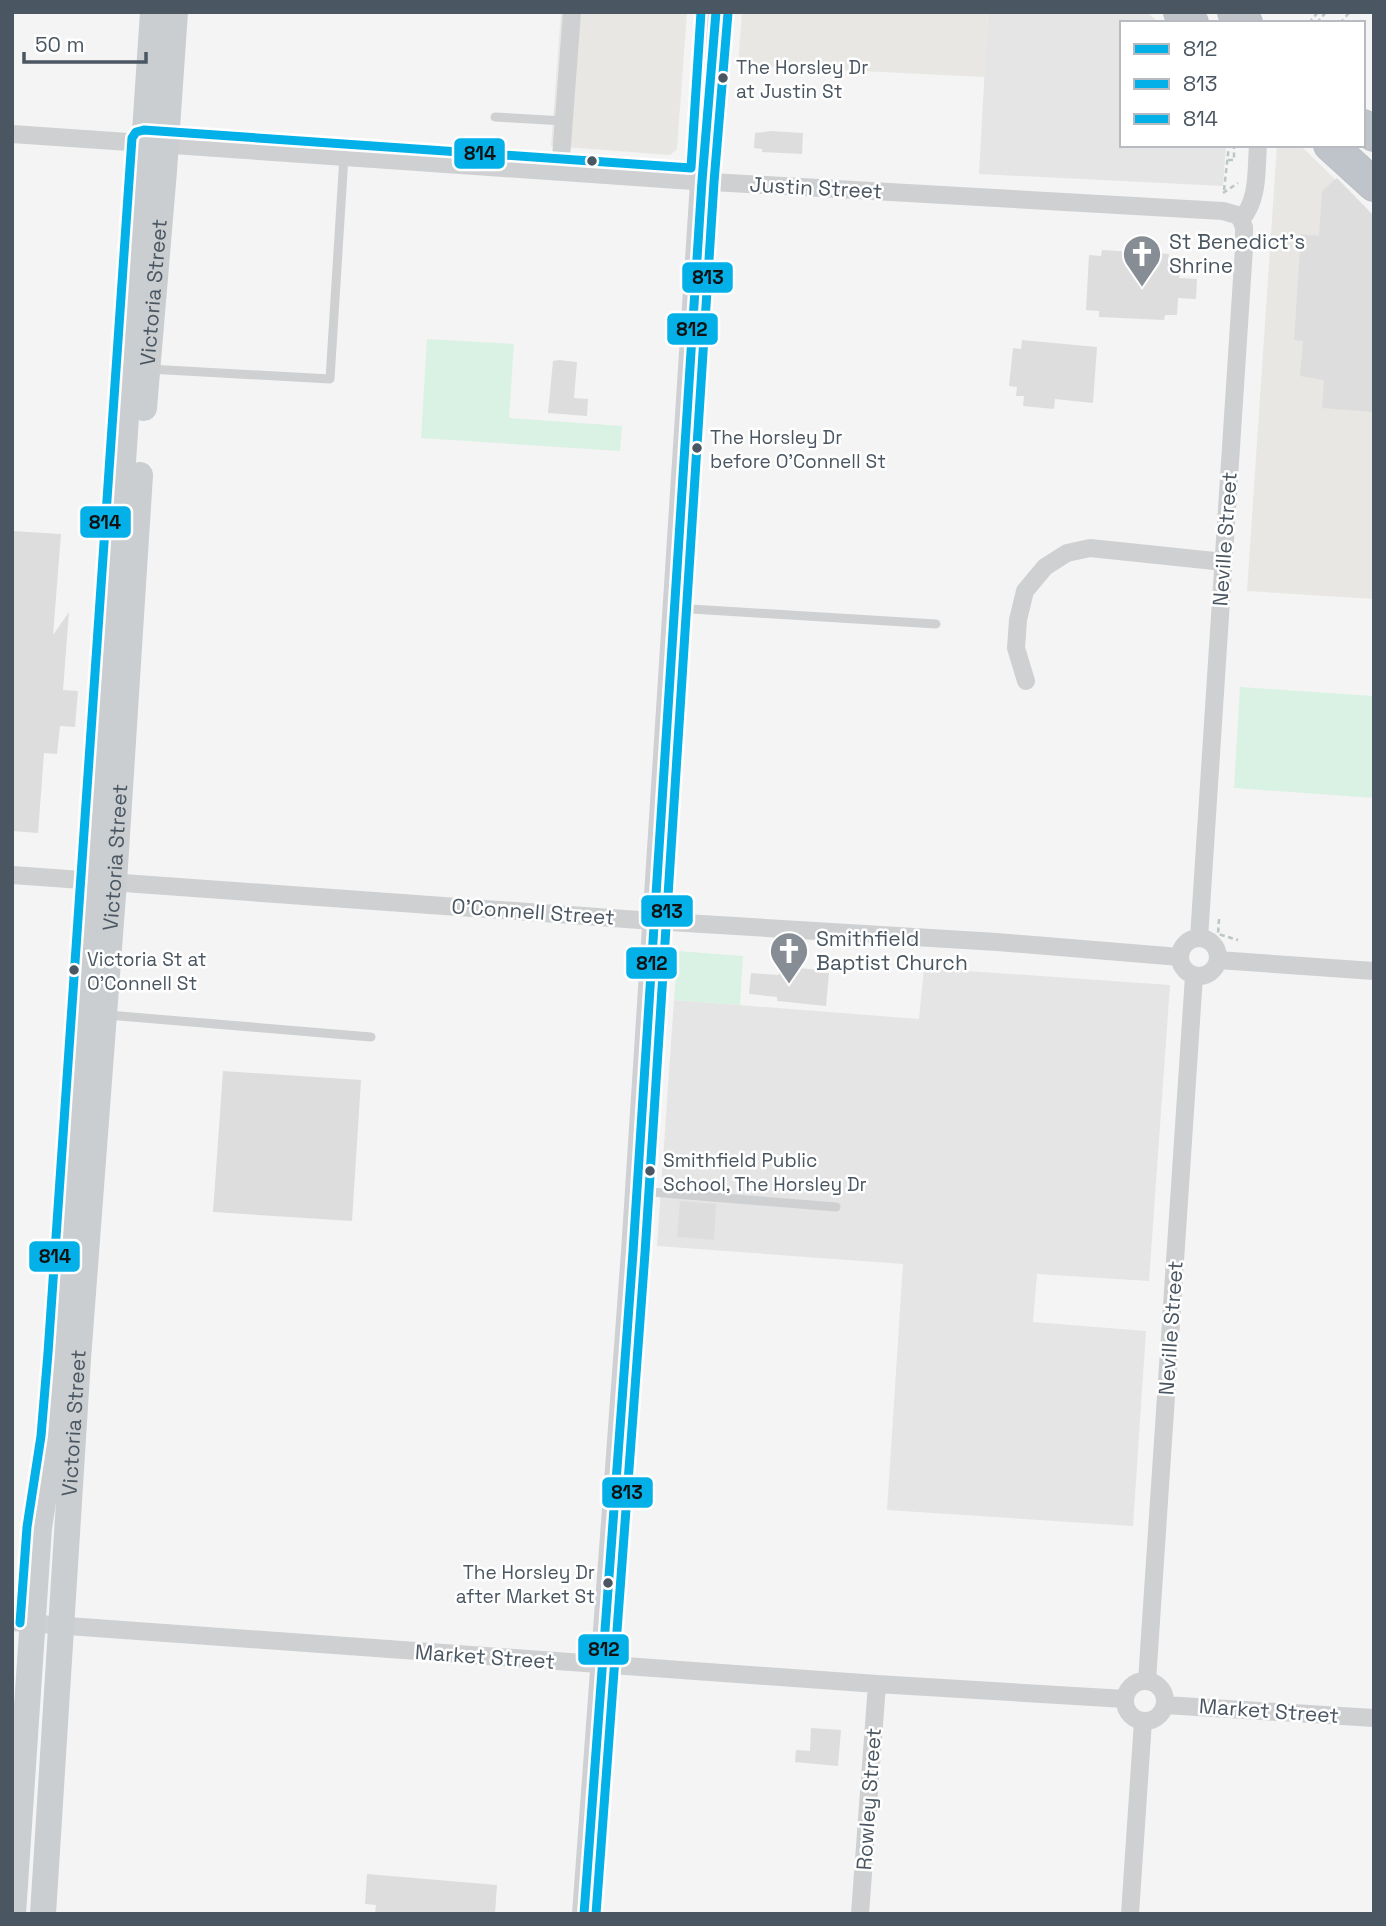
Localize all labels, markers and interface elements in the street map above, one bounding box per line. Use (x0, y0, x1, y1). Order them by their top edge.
scale bar (24, 21, 147, 65)
legend (1120, 21, 1365, 147)
text: 50 m (35, 31, 85, 58)
text: 812 (1183, 35, 1218, 62)
place label: The Horsley Dr at Justin St (736, 55, 868, 104)
text: 813 (1183, 70, 1218, 97)
marker: The Horsley Dr at Justin St (716, 71, 730, 85)
text: 814 (1183, 105, 1218, 132)
line badge: 814 (453, 137, 506, 170)
text: 814 (464, 141, 496, 166)
unlabelled marker (585, 154, 599, 168)
street label: Justin Street (749, 171, 883, 204)
street label: Victoria Street (134, 218, 173, 367)
place label: St Benedict's Shrine (1169, 228, 1305, 279)
church icon: St Benedict's Shrine (1121, 233, 1163, 288)
line badge: 813 (681, 261, 734, 294)
text: 813 (692, 265, 724, 290)
line badge: 812 (666, 312, 719, 346)
text: 812 (676, 317, 708, 342)
place label: The Horsley Dr before O'Connell St (710, 425, 886, 474)
marker: The Horsley Dr before O'Connell St (690, 441, 704, 455)
street label: Neville Street (1206, 471, 1243, 607)
line badge: 814 (79, 505, 132, 539)
text: 814 (89, 510, 121, 535)
street label: Victoria Street (96, 783, 133, 932)
street label: O'Connell Street (451, 892, 615, 931)
line badge: 813 (640, 894, 694, 928)
text: 813 (651, 899, 683, 924)
place label: Smithfield Baptist Church (816, 925, 968, 976)
church icon: Smithfield Baptist Church (768, 930, 810, 985)
line badge: 812 (625, 946, 678, 980)
place label: Victoria St at O'Connell St (87, 947, 207, 996)
text: 812 (636, 951, 668, 976)
marker: Victoria St at O'Connell St (67, 963, 81, 977)
place label: Smithfield Public School, The Horsley Dr (663, 1148, 867, 1197)
marker: Smithfield Public School, The Horsley Dr (643, 1164, 657, 1178)
line badge: 814 (28, 1240, 81, 1273)
text: 814 (39, 1244, 71, 1269)
street label: Neville Street (1152, 1260, 1189, 1396)
street label: Victoria Street (55, 1348, 92, 1497)
line badge: 813 (601, 1476, 654, 1509)
text: 813 (611, 1480, 643, 1505)
place label: The Horsley Dr after Market St (456, 1560, 595, 1609)
marker: The Horsley Dr after Market St (601, 1576, 615, 1590)
line badge: 812 (577, 1633, 630, 1666)
text: 812 (588, 1637, 620, 1662)
street label: Market Street (414, 1638, 556, 1675)
street label: Market Street (1198, 1692, 1340, 1729)
street label: Rowley Street (850, 1727, 887, 1871)

